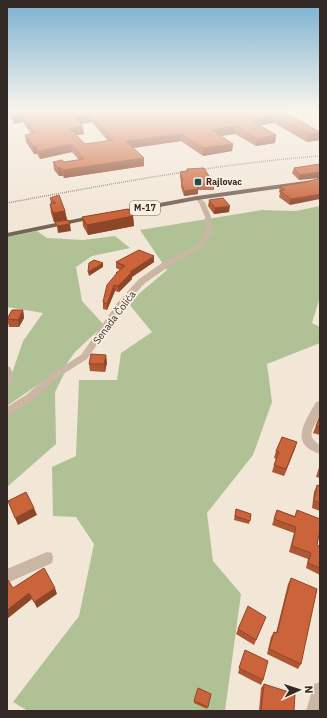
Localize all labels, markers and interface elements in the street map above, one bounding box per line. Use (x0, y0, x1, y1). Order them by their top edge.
place label: Rajlovac (206, 176, 242, 187)
marker: Rajlovac (193, 177, 203, 187)
road number: M-17 (130, 201, 160, 215)
street label: Senada Čolića (90, 288, 139, 346)
north arrow (279, 670, 319, 710)
text: N (302, 685, 316, 694)

